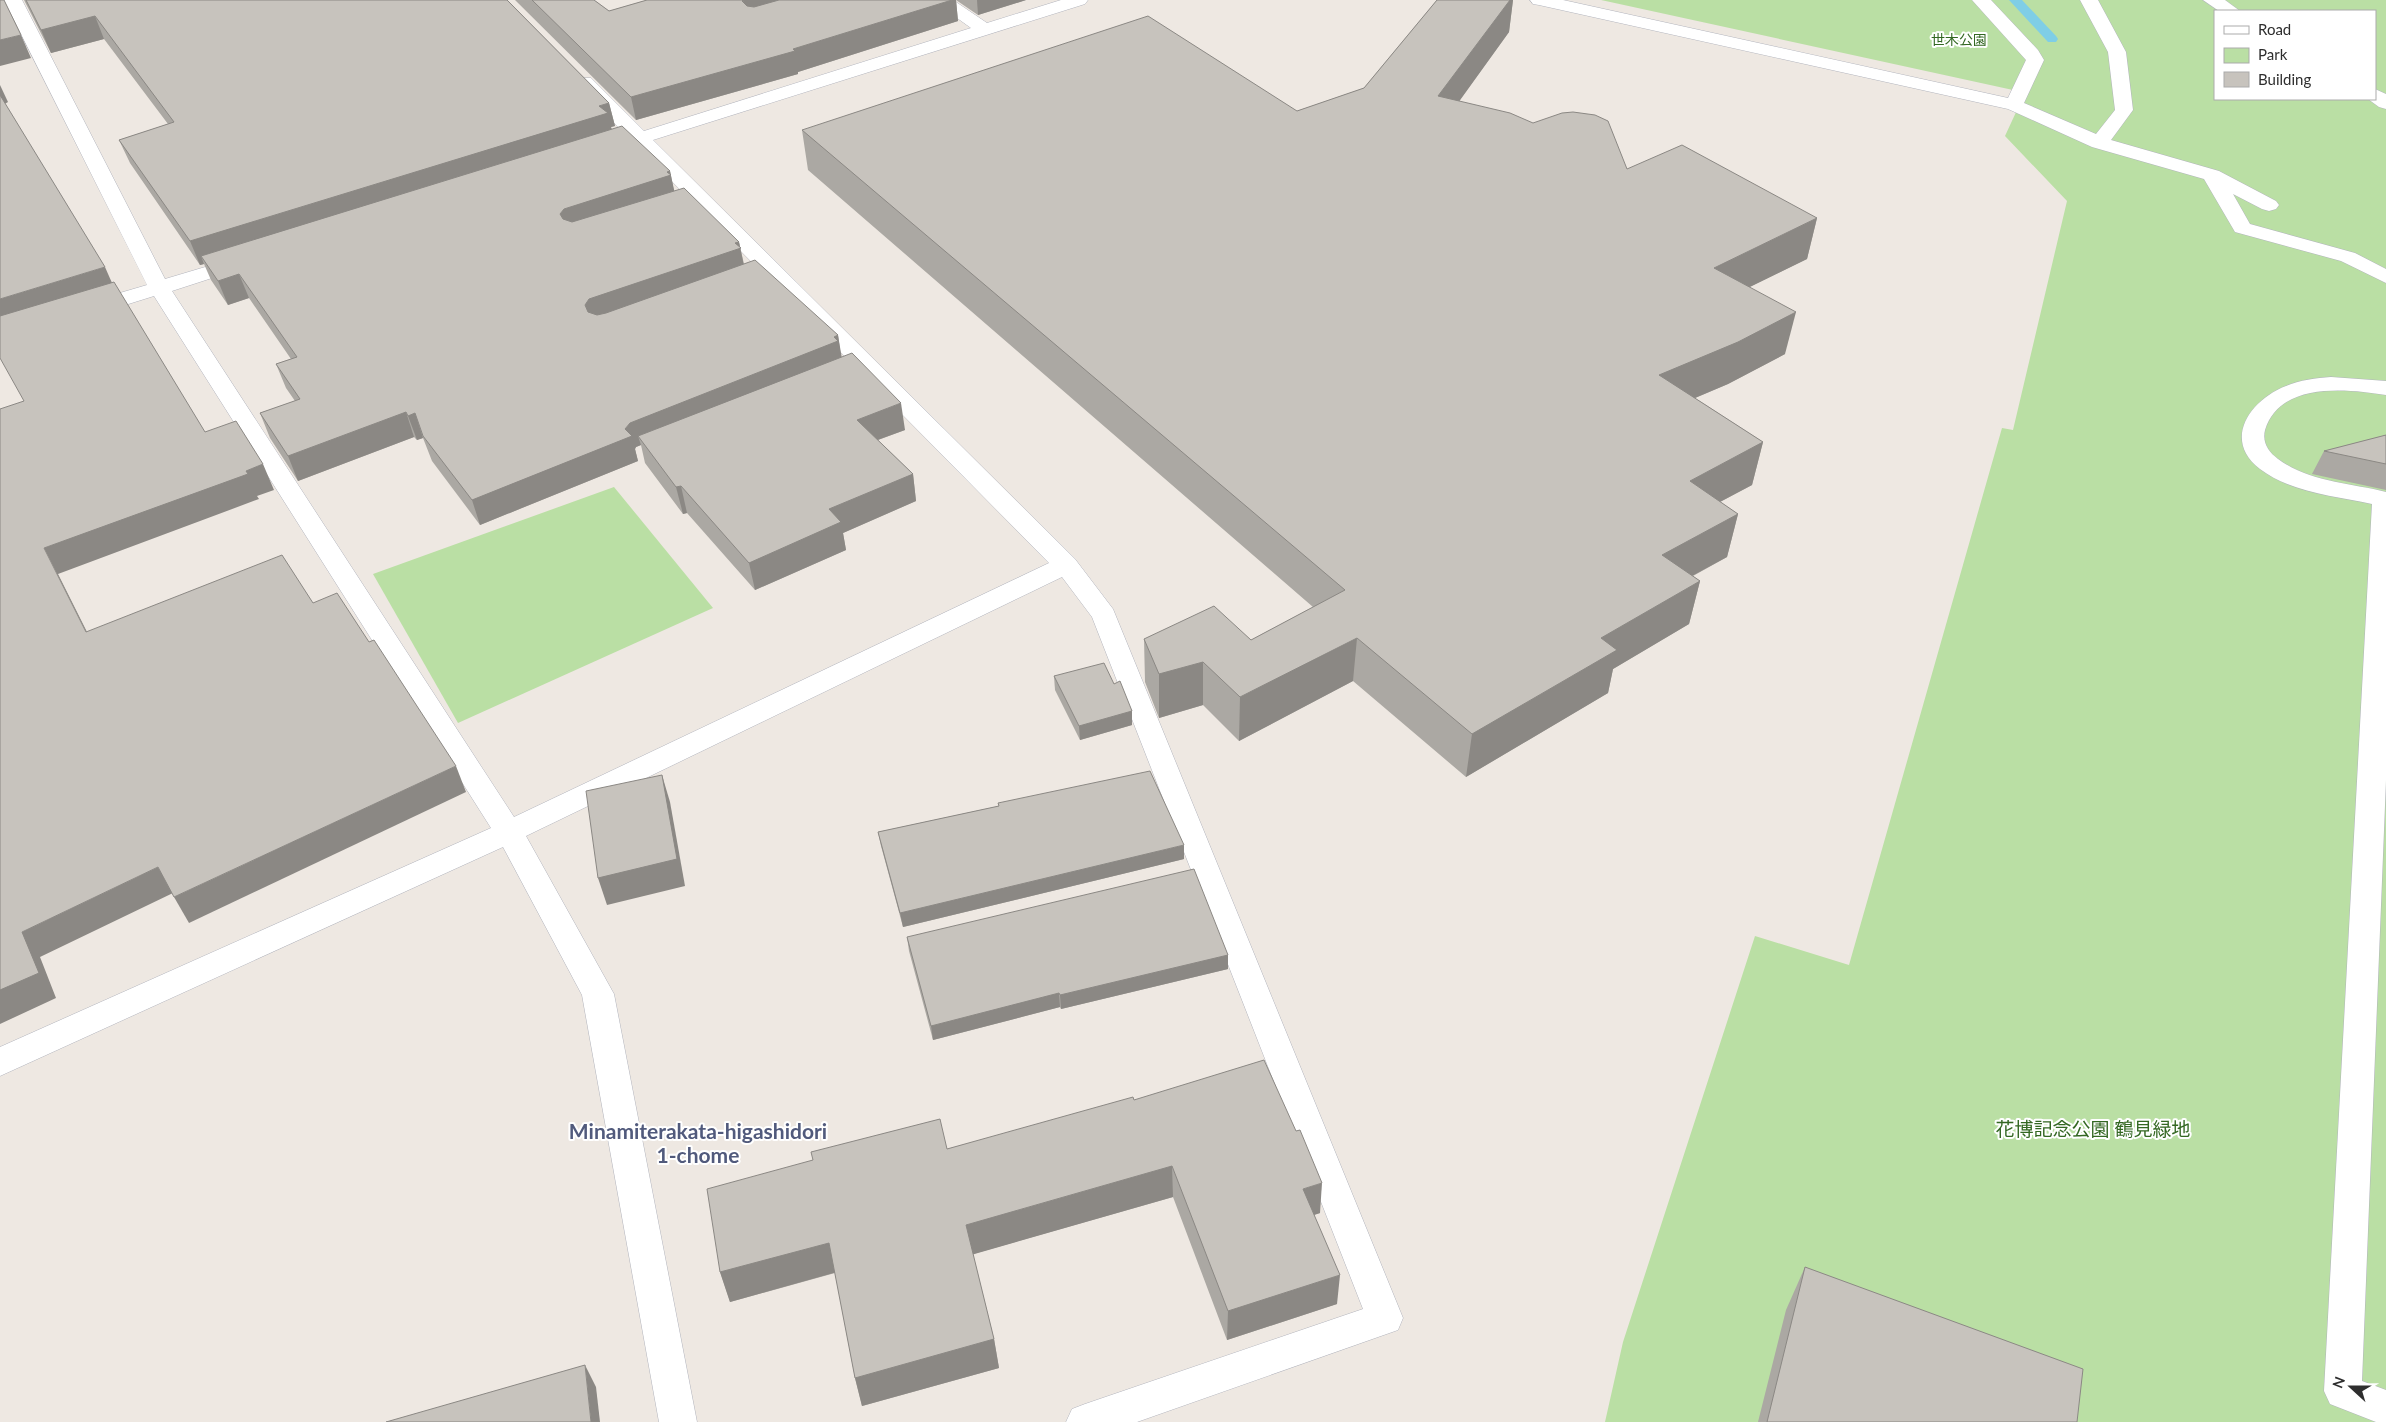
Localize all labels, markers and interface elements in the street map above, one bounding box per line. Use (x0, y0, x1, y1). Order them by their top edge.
legend (2214, 10, 2376, 100)
text: Road (2258, 20, 2291, 38)
park label: 世木公園 (1931, 31, 1987, 48)
text: Park (2258, 45, 2288, 63)
text: Building (2258, 70, 2311, 88)
park label: 花博記念公園 鶴見緑地 (1996, 1117, 2190, 1140)
district label: Minamiterakata-higashidori 1-chome (569, 1118, 827, 1167)
north arrow (2326, 1362, 2376, 1412)
text: N (2329, 1374, 2348, 1390)

